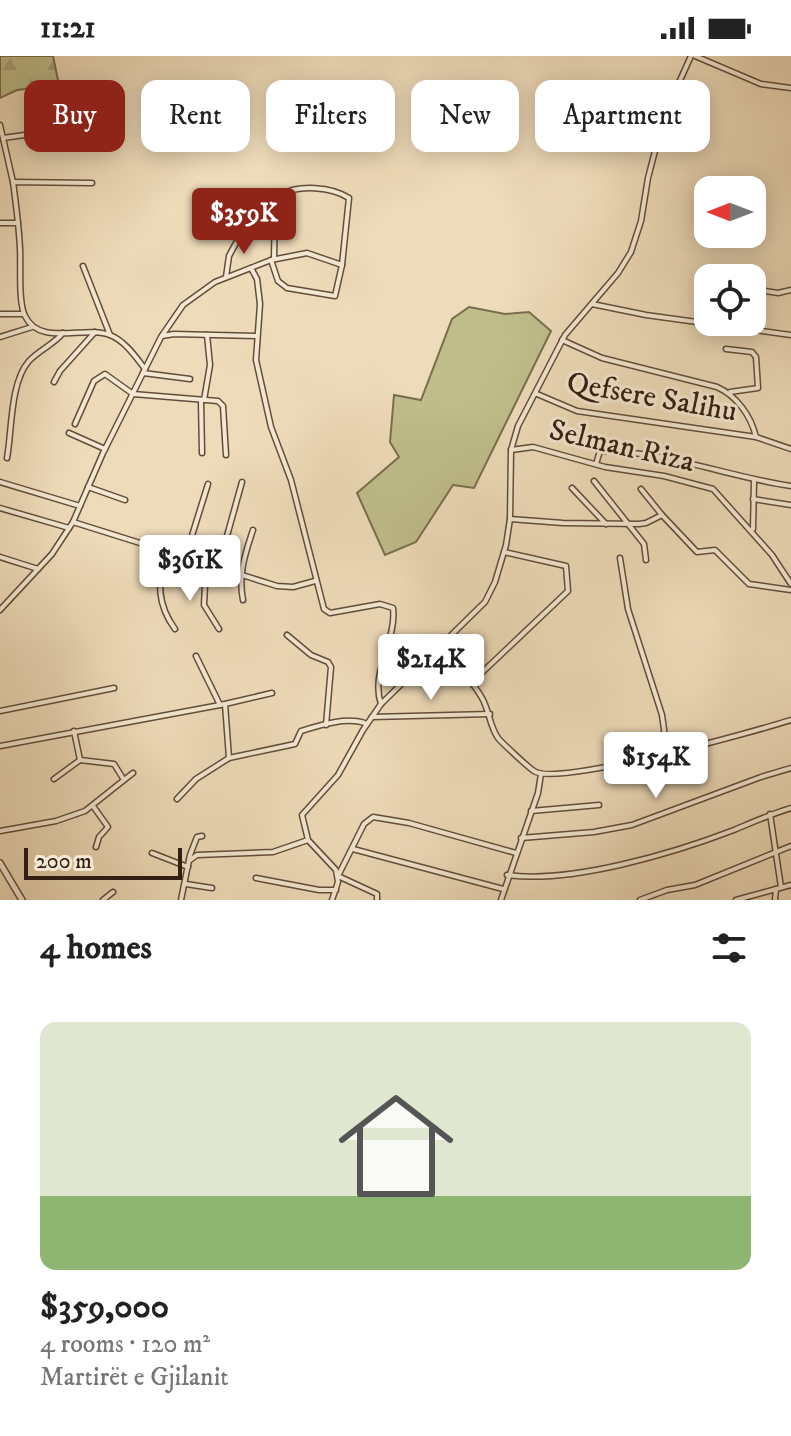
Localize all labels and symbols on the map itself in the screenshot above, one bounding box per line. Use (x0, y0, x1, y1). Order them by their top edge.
north arrow (694, 176, 766, 248)
pin: $359K (188, 188, 300, 256)
street label: Qefsere Salihu (564, 364, 740, 431)
street label: Selman Riza (545, 412, 698, 481)
pin: $361K (134, 535, 246, 603)
pin: $214K (375, 634, 487, 702)
pin: $154K (600, 732, 712, 800)
scale bar (24, 844, 182, 880)

